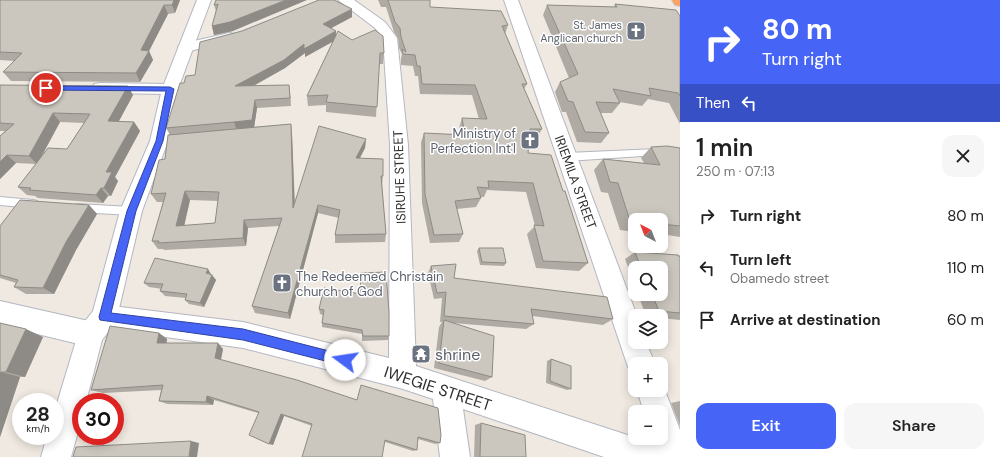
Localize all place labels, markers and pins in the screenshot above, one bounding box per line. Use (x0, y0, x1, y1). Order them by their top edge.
place label: St. James Anglican church (540, 18, 622, 45)
church icon: St. James Anglican church (625, 20, 647, 42)
pin (29, 71, 63, 105)
place label: Ministry of Perfection Int'l (430, 125, 517, 157)
church icon: Ministry of Perfection Int'l (519, 129, 541, 151)
place label: The Redeemed Christain church of God (296, 268, 444, 300)
church icon: The Redeemed Christain church of God (271, 272, 293, 294)
temple icon: shrine (410, 343, 432, 365)
place label: shrine (435, 344, 480, 365)

